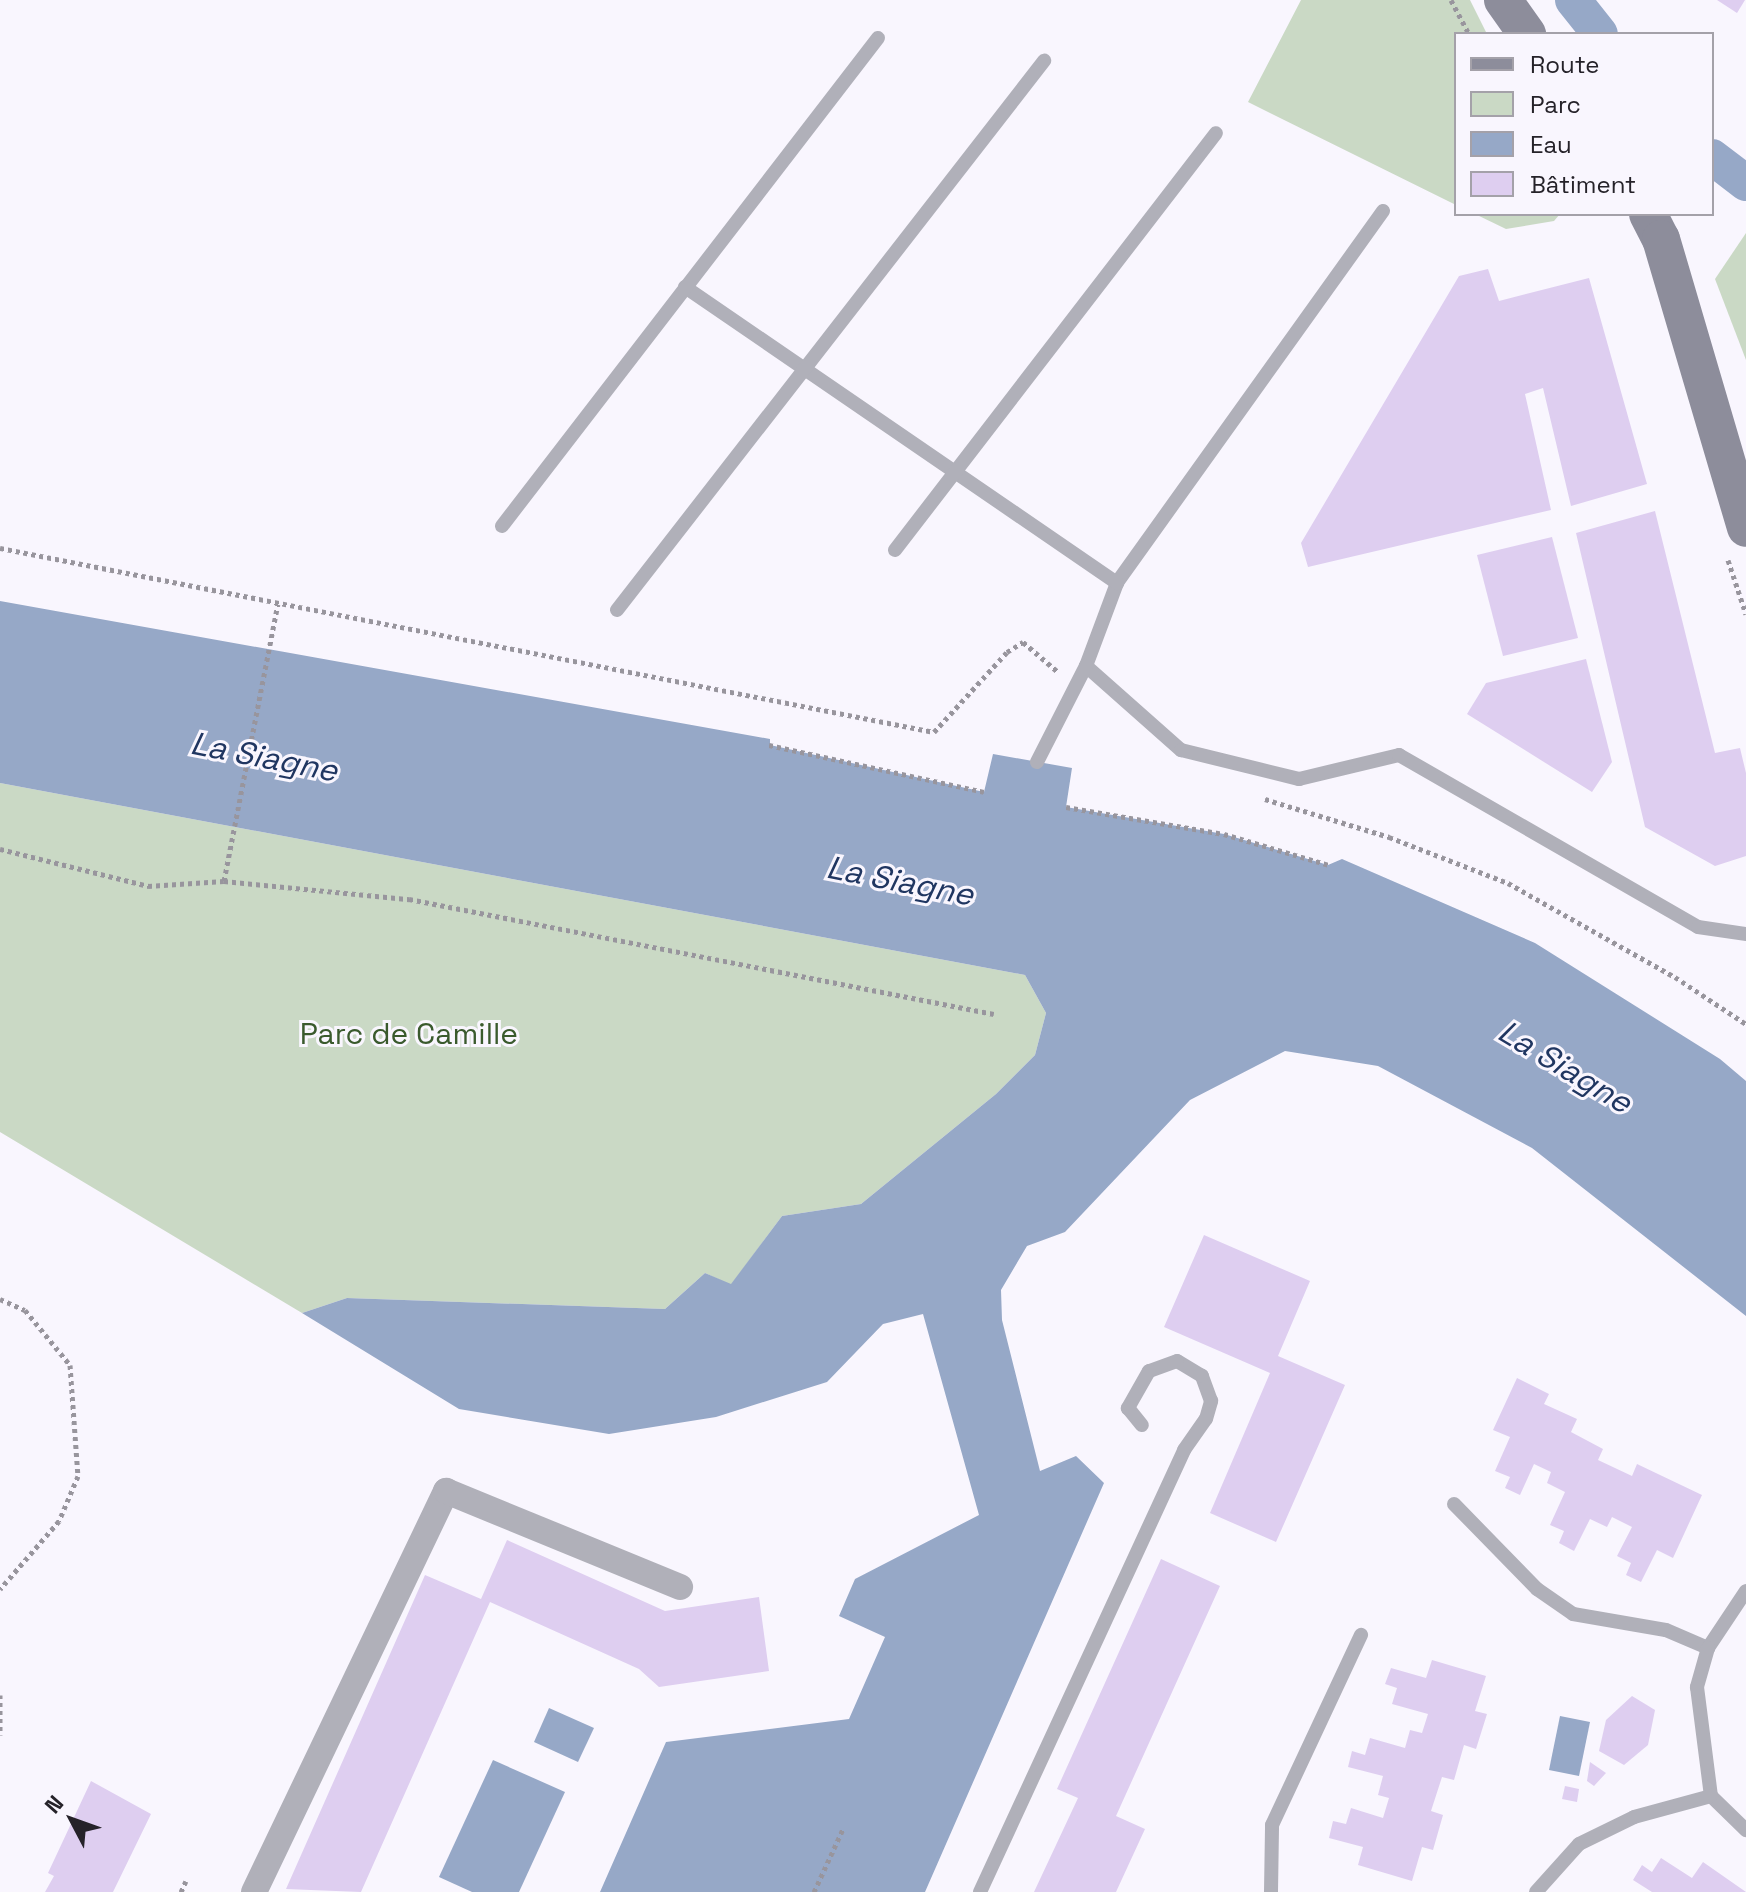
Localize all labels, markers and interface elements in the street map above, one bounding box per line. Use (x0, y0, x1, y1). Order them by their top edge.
legend (1454, 32, 1714, 216)
text: Route (1530, 49, 1599, 80)
text: Parc (1530, 89, 1581, 120)
text: Eau (1530, 129, 1572, 160)
text: Bâtiment (1530, 169, 1636, 200)
water label: La Siagne (187, 724, 341, 790)
water label: La Siagne (823, 848, 977, 914)
water label: La Siagne (1491, 1012, 1639, 1122)
park label: Parc de Camille (300, 1016, 518, 1052)
north arrow (32, 1780, 112, 1860)
text: N (38, 1790, 69, 1819)

